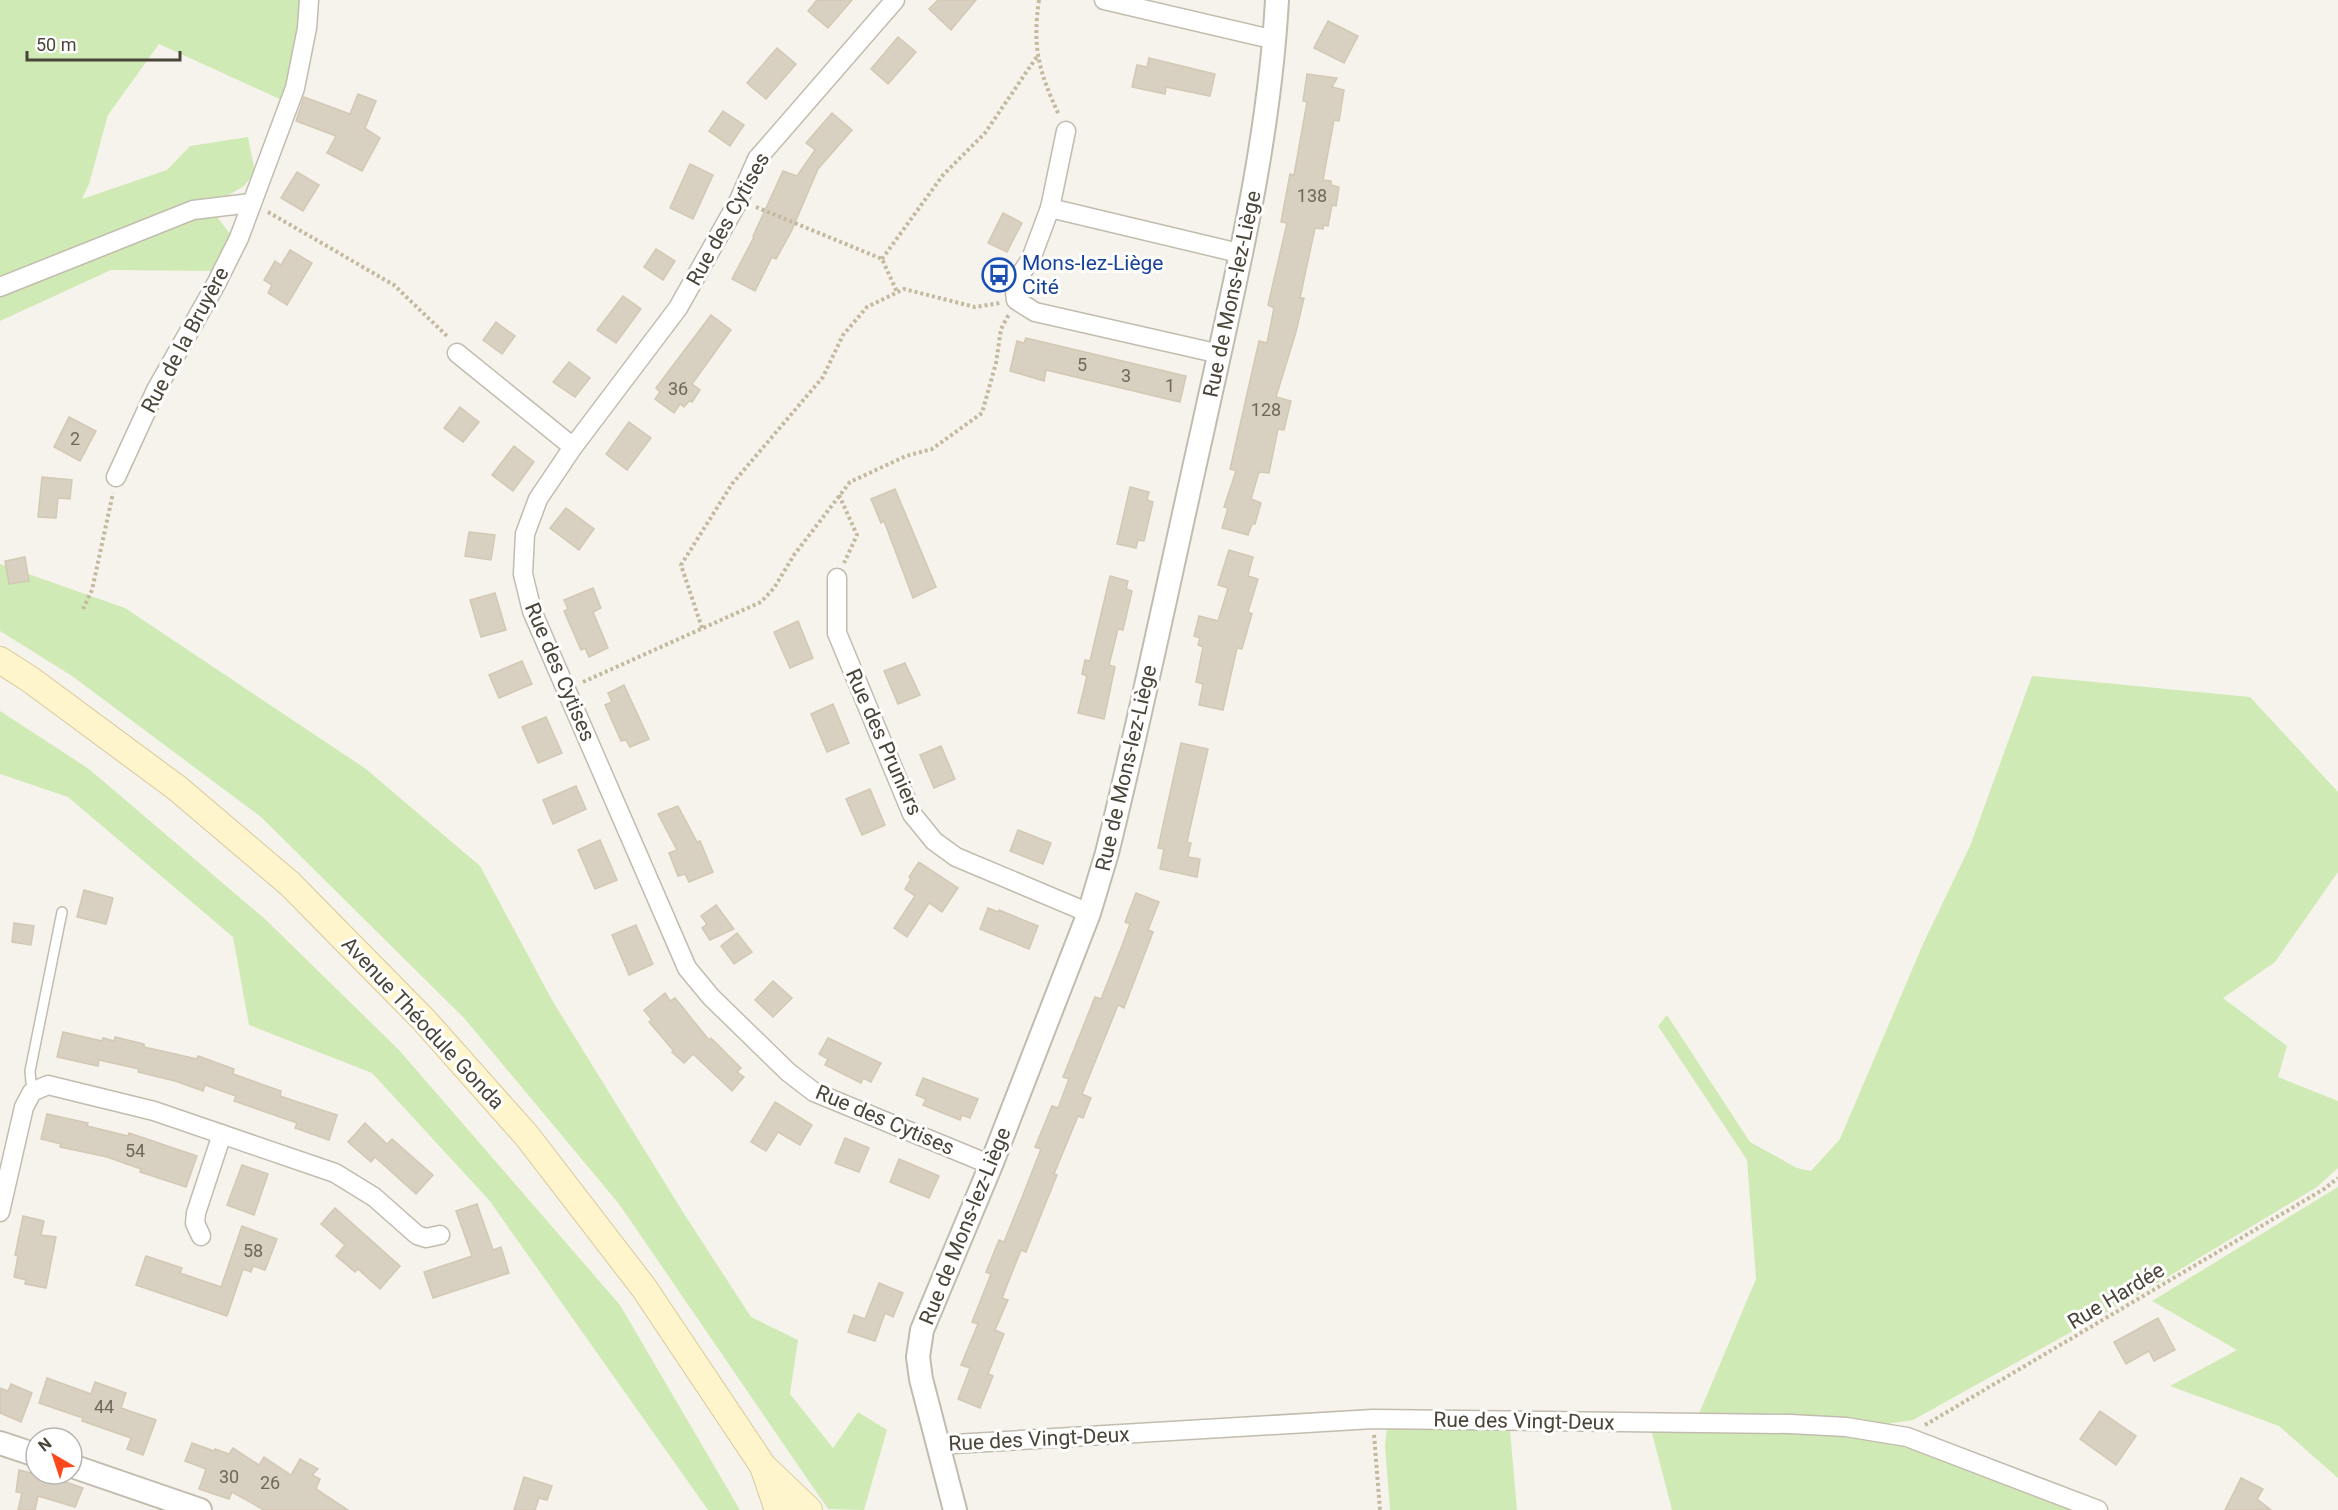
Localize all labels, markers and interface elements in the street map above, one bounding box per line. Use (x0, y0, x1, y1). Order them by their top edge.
scale bar (27, 24, 180, 62)
text: 50 m (36, 34, 76, 55)
street label: Rue des Cytises (682, 148, 774, 290)
house number: 138 (1297, 185, 1327, 206)
street label: Rue de Mons-lez-Liège (1198, 189, 1266, 399)
place label: Mons-lez-Liège Cité (1022, 251, 1164, 299)
bus stop icon: Mons-lez-Liège Cité (981, 257, 1017, 293)
street label: Rue de la Bruyère (136, 263, 234, 417)
house number: 5 (1077, 354, 1087, 375)
house number: 3 (1121, 365, 1131, 386)
house number: 1 (1165, 375, 1175, 396)
house number: 36 (668, 378, 688, 399)
house number: 128 (1251, 399, 1281, 420)
house number: 2 (70, 428, 80, 449)
street label: Rue des Cytises (520, 599, 600, 745)
street label: Rue de Mons-lez-Liège (1091, 663, 1161, 873)
street label: Rue des Pruniers (841, 665, 927, 819)
street label: Avenue Théodule Gonda (337, 932, 509, 1114)
street label: Rue des Cytises (812, 1080, 958, 1160)
street label: Rue de Mons-lez-Liège (914, 1124, 1016, 1328)
house number: 54 (125, 1140, 145, 1161)
house number: 58 (243, 1240, 263, 1261)
street label: Rue Hardée (2063, 1258, 2169, 1334)
house number: 44 (94, 1396, 114, 1417)
street label: Rue des Vingt-Deux (1433, 1407, 1615, 1435)
street label: Rue des Vingt-Deux (948, 1422, 1130, 1456)
north arrow (24, 1426, 84, 1486)
text: N (35, 1434, 55, 1456)
house number: 30 (219, 1466, 239, 1487)
house number: 26 (260, 1472, 280, 1493)

